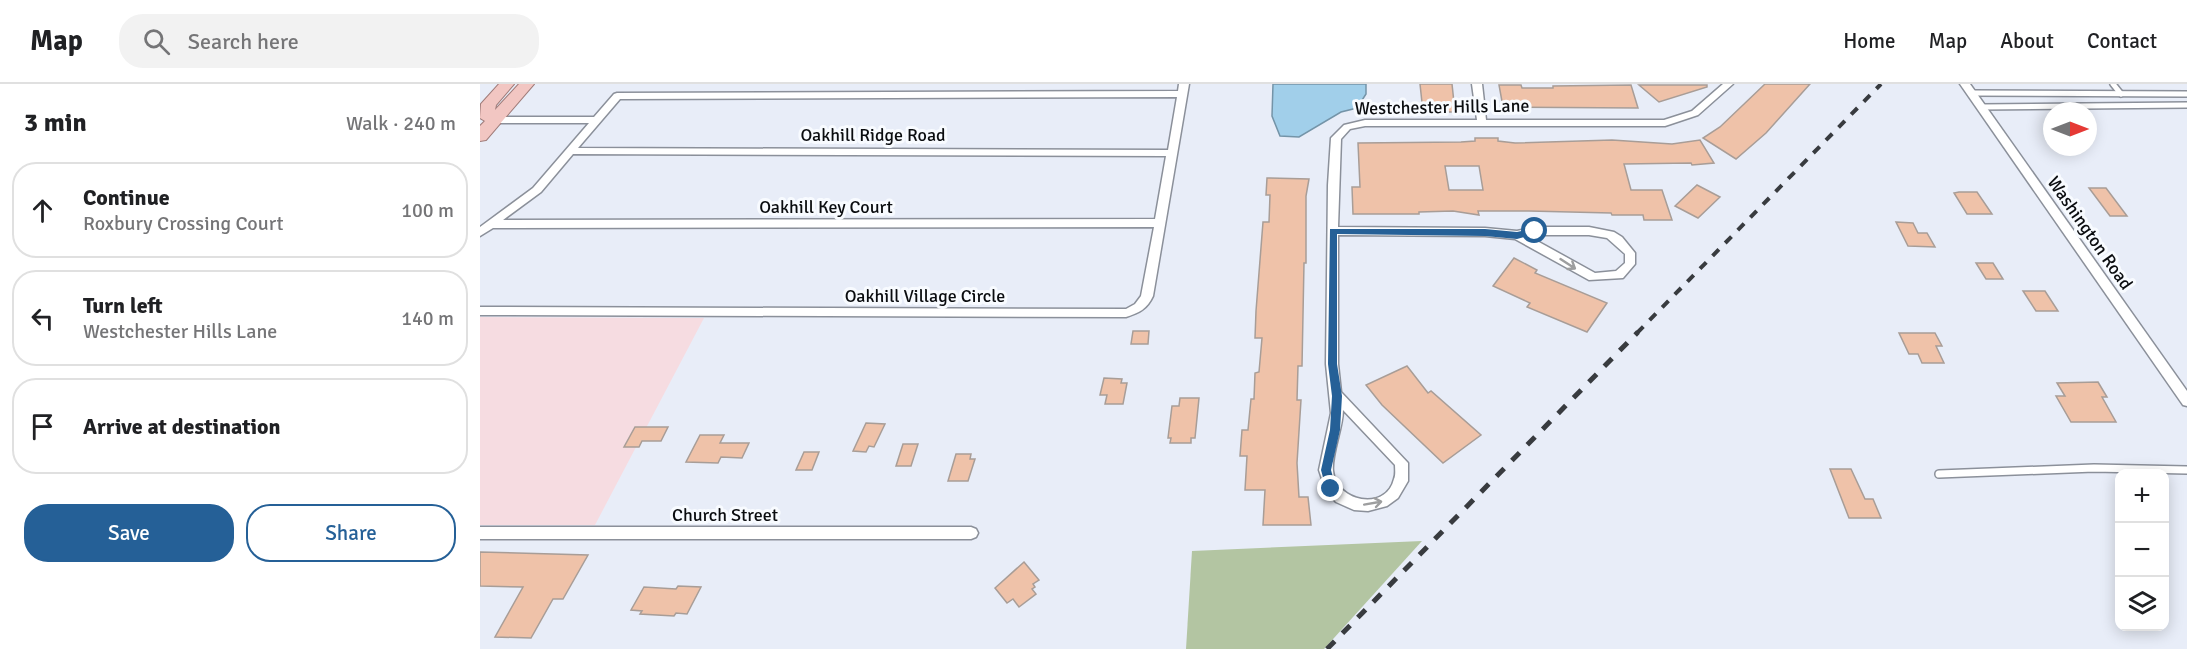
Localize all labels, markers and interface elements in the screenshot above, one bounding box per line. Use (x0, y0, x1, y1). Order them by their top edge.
search box (119, 14, 539, 68)
text: Map (30, 24, 83, 58)
icon: search (140, 25, 173, 58)
text: Search here (188, 28, 299, 55)
text: Home (1843, 28, 1896, 54)
text: Map (1929, 28, 1967, 54)
text: About (2000, 28, 2054, 54)
text: Contact (2087, 28, 2157, 54)
street label: Westchester Hills Lane (1354, 94, 1530, 120)
north arrow (2043, 102, 2097, 156)
text: 3 min (24, 107, 87, 139)
text: Walk · 240 m (346, 111, 456, 136)
street label: Oakhill Ridge Road (800, 124, 946, 146)
street label: Washington Road (2043, 172, 2137, 294)
text: Continue (83, 184, 170, 211)
icon: ahead (26, 194, 59, 227)
street label: Oakhill Key Court (759, 196, 893, 218)
text: 100 m (401, 198, 454, 223)
text: Roxbury Crossing Court (83, 211, 283, 236)
route start (1521, 217, 1547, 243)
one-way arrow (1560, 258, 1576, 270)
street label: Oakhill Village Circle (845, 285, 1005, 307)
text: Turn left (83, 292, 163, 319)
icon: left (26, 302, 59, 335)
text: 140 m (401, 306, 454, 331)
text: Westchester Hills Lane (83, 319, 277, 344)
icon: arrive (26, 410, 59, 443)
text: Arrive at destination (83, 413, 280, 440)
map controls (2115, 469, 2169, 631)
button: + (2115, 469, 2169, 523)
route end (1317, 475, 1343, 501)
one-way arrow (1363, 498, 1382, 509)
button: Save (24, 504, 234, 562)
button: Share (246, 504, 456, 562)
street label: Church Street (672, 504, 778, 526)
button: − (2115, 523, 2169, 577)
button: layers (2115, 577, 2169, 631)

